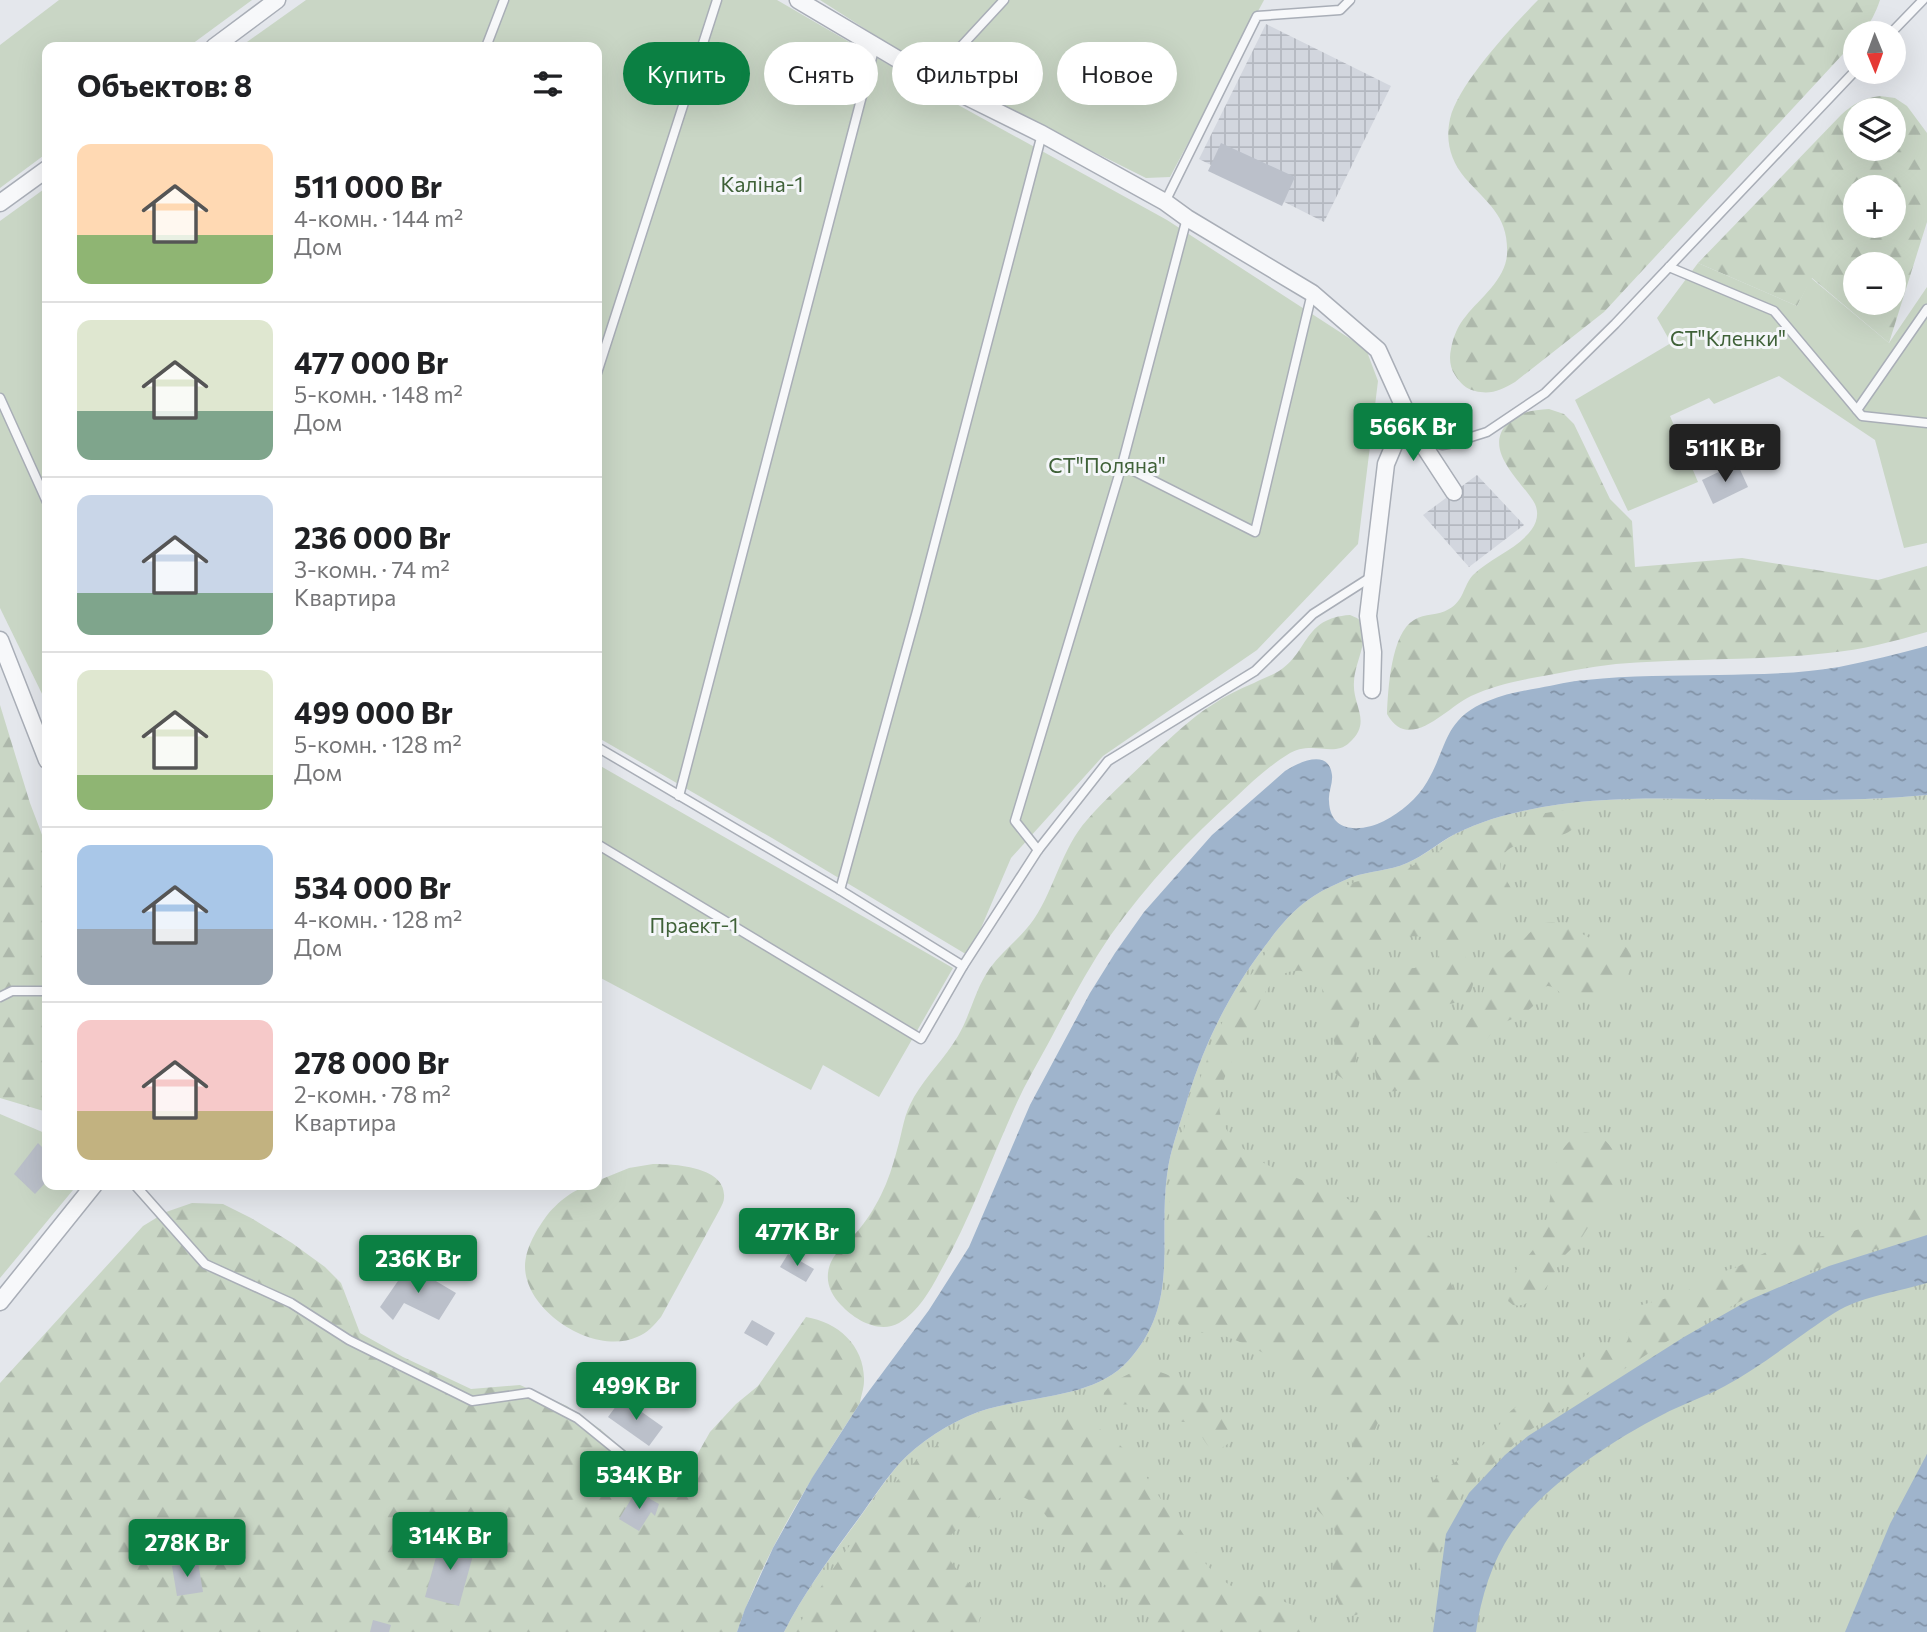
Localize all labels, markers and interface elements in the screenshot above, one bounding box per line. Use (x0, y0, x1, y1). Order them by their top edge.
north arrow (1843, 21, 1906, 84)
map controls (1843, 21, 1906, 315)
chip: Купить (623, 42, 750, 105)
chip: Снять (764, 42, 878, 105)
chip: Фильтры (892, 42, 1043, 105)
chip: Новое (1057, 42, 1177, 105)
icon: filters (529, 65, 567, 103)
text: Объектов: 8 (77, 66, 252, 103)
button: layers (1843, 98, 1906, 161)
text: 511 000 Br (294, 167, 442, 204)
park label: Каліна-1 (720, 171, 804, 196)
icon: home (133, 172, 217, 256)
button: + (1843, 175, 1906, 238)
text: 4-комн. · 144 m² (294, 204, 463, 232)
text: Дом (294, 232, 342, 260)
button: − (1843, 252, 1906, 315)
park label: СТ"Кленки" (1670, 325, 1786, 350)
text: 477 000 Br (294, 343, 448, 380)
icon: home (133, 348, 217, 432)
text: 5-комн. · 148 m² (294, 380, 463, 408)
pin: 566K Br (1348, 404, 1478, 463)
text: Дом (294, 408, 342, 436)
text: 566K Br (1370, 412, 1456, 440)
pin: 511K Br (1660, 424, 1790, 484)
text: 511K Br (1685, 433, 1765, 461)
park label: СТ"Поляна" (1048, 452, 1166, 477)
text: 236 000 Br (294, 518, 451, 555)
icon: home (133, 523, 217, 607)
text: 3-комн. · 74 m² (294, 555, 450, 583)
text: Квартира (294, 583, 396, 611)
text: 499 000 Br (294, 693, 453, 730)
icon: home (133, 698, 217, 782)
text: 5-комн. · 128 m² (294, 730, 462, 758)
text: Дом (294, 758, 342, 786)
text: 534 000 Br (294, 868, 451, 905)
icon: home (133, 873, 217, 957)
text: 4-комн. · 128 m² (294, 905, 462, 933)
park label: Праект-1 (650, 912, 738, 937)
text: Дом (294, 933, 342, 961)
text: 278 000 Br (294, 1043, 449, 1080)
icon: home (133, 1048, 217, 1132)
text: 2-комн. · 78 m² (294, 1080, 451, 1108)
text: Квартира (294, 1108, 396, 1136)
pin: 477K Br (732, 1208, 862, 1268)
text: 477K Br (755, 1217, 839, 1245)
pin: 236K Br (353, 1236, 483, 1295)
text: 236K Br (375, 1244, 461, 1272)
pin: 499K Br (571, 1362, 701, 1422)
text: 499K Br (592, 1371, 680, 1399)
pin: 534K Br (574, 1452, 704, 1511)
text: 534K Br (596, 1460, 682, 1488)
pin: 314K Br (385, 1512, 515, 1572)
pin: 278K Br (122, 1520, 252, 1579)
text: 314K Br (408, 1521, 492, 1549)
text: 278K Br (145, 1528, 229, 1556)

